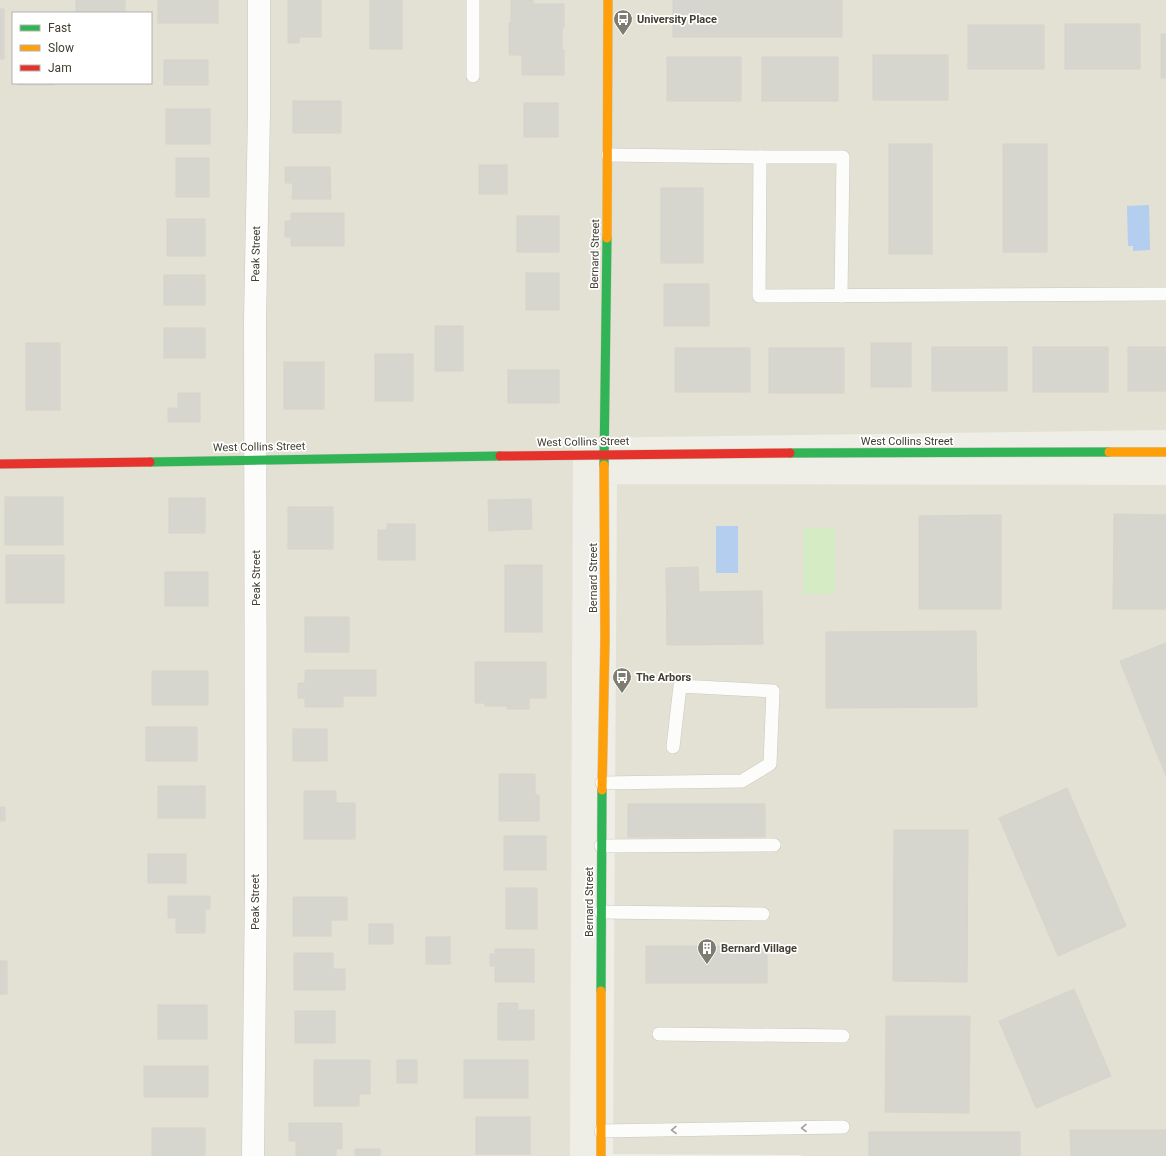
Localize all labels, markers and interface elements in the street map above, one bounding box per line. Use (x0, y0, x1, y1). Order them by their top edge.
bus stop icon: University Place (612, 8, 634, 36)
legend (12, 12, 152, 84)
place label: University Place (637, 13, 717, 26)
text: Fast (48, 21, 71, 35)
text: Slow (48, 41, 74, 55)
text: Jam (48, 61, 72, 75)
street label: Bernard Street (588, 218, 602, 289)
street label: Peak Street (249, 225, 263, 282)
street label: West Collins Street (537, 435, 630, 449)
street label: West Collins Street (861, 435, 954, 448)
street label: West Collins Street (213, 440, 306, 454)
street label: Bernard Street (587, 543, 600, 613)
street label: Peak Street (250, 550, 263, 606)
bus stop icon: The Arbors (611, 666, 633, 694)
place label: The Arbors (636, 671, 691, 684)
street label: Bernard Street (583, 867, 596, 937)
street label: Peak Street (249, 874, 262, 930)
building icon: Bernard Village (696, 937, 718, 965)
place label: Bernard Village (721, 942, 797, 955)
one-way arrow (801, 1123, 807, 1132)
one-way arrow (671, 1126, 677, 1134)

